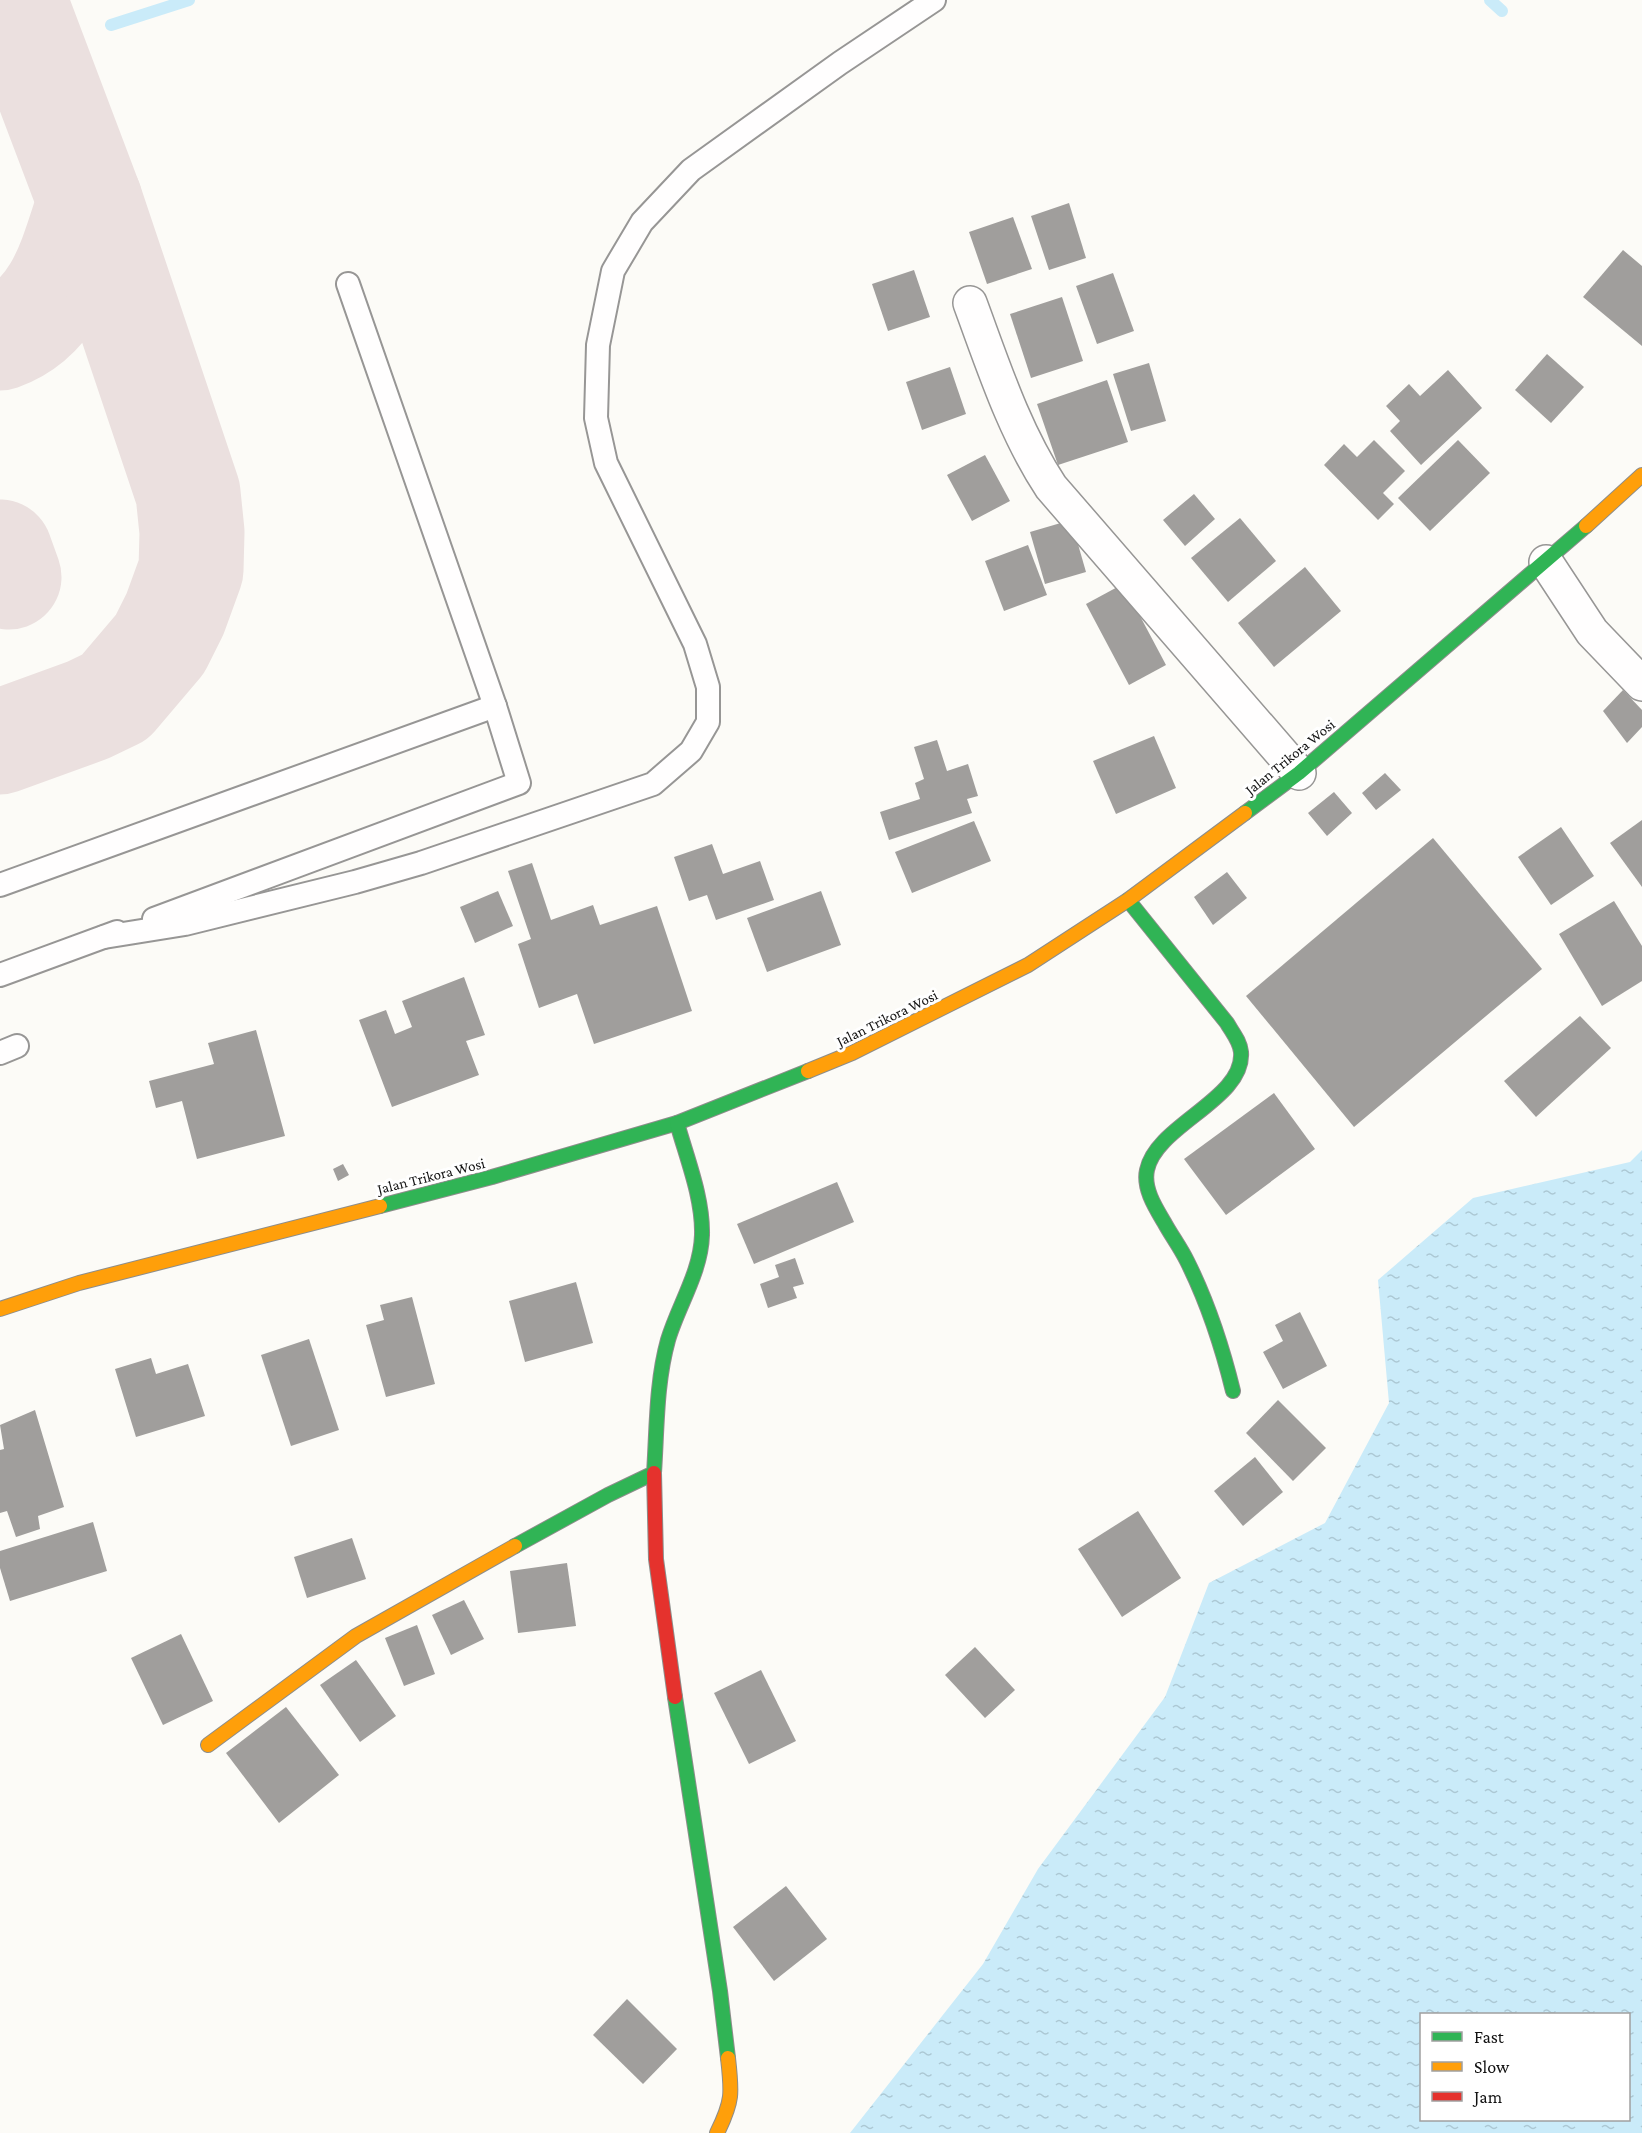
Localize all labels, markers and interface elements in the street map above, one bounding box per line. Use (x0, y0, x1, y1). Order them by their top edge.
street label: Jalan Trikora Wosi (1241, 716, 1339, 800)
street label: Jalan Trikora Wosi (832, 987, 941, 1051)
street label: Jalan Trikora Wosi (374, 1155, 487, 1199)
legend (1420, 2013, 1630, 2121)
text: Fast (1474, 2027, 1505, 2047)
text: Slow (1474, 2057, 1510, 2077)
text: Jam (1472, 2087, 1503, 2107)

